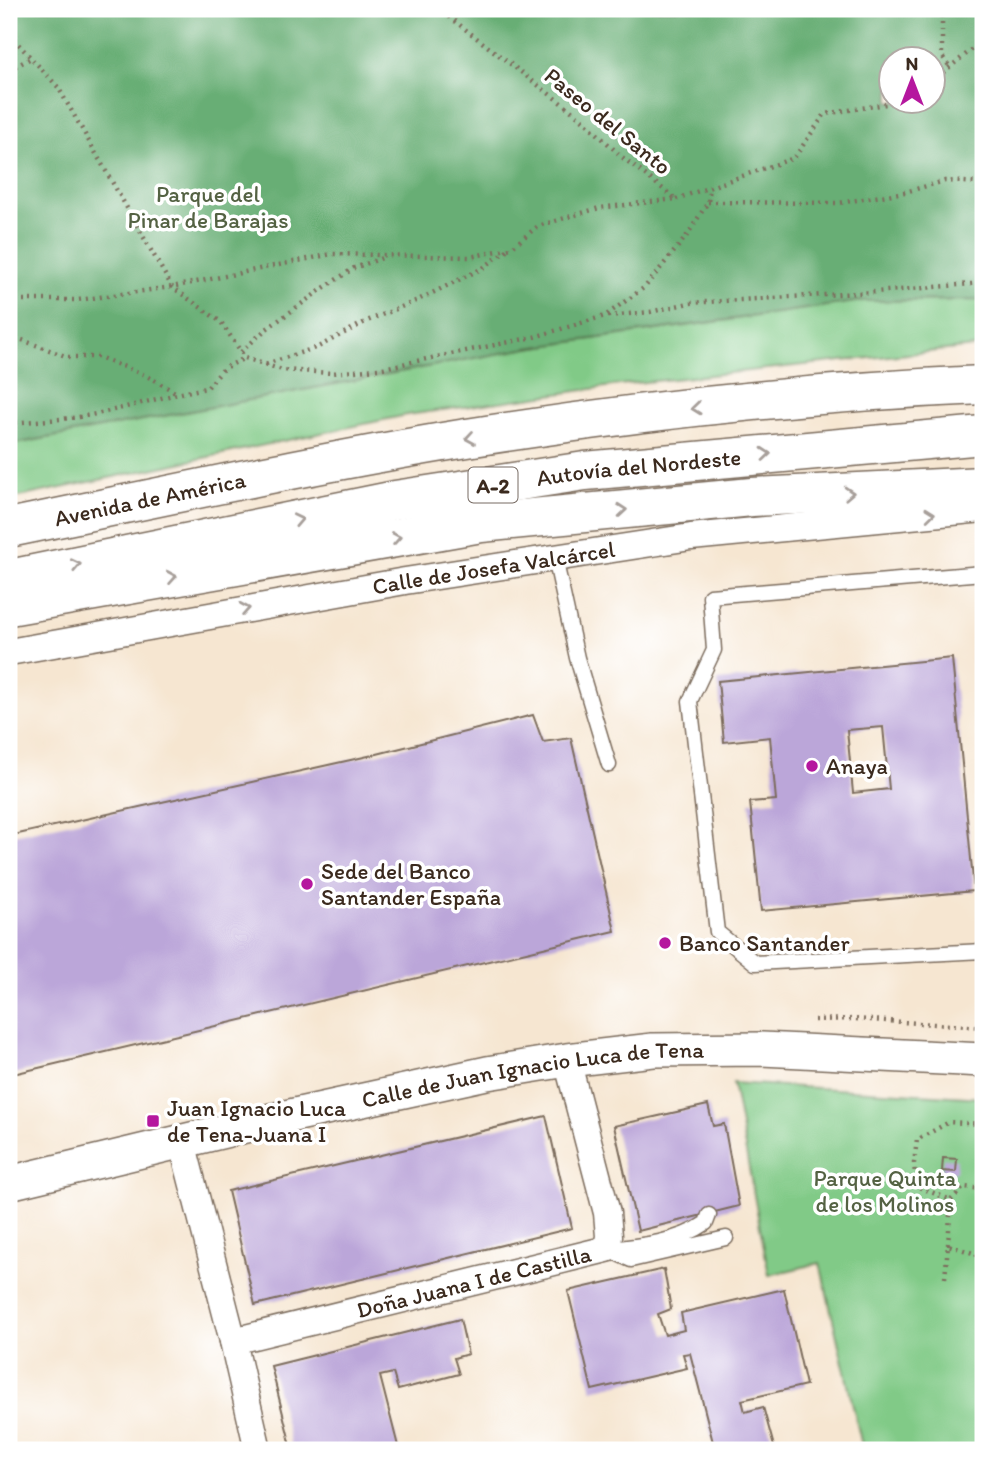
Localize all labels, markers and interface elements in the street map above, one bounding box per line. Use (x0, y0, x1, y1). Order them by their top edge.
north arrow (876, 46, 946, 116)
text: N (906, 52, 918, 75)
street label: Paseo del Santo (539, 61, 677, 181)
park label: Parque del Pinar de Barajas (127, 180, 289, 234)
one-way arrow (690, 400, 701, 415)
one-way arrow (464, 430, 476, 445)
street label: Autovía del Nordeste (534, 443, 742, 492)
one-way arrow (760, 447, 772, 462)
street label: Avenida de América (52, 465, 248, 532)
road number: A-2 (468, 468, 518, 503)
one-way arrow (844, 486, 855, 501)
one-way arrow (616, 502, 628, 517)
one-way arrow (924, 506, 935, 521)
one-way arrow (292, 513, 304, 528)
one-way arrow (391, 531, 402, 546)
street label: Calle de Josefa Valcárcel (370, 535, 617, 601)
one-way arrow (70, 559, 82, 574)
one-way arrow (166, 570, 178, 585)
one-way arrow (239, 602, 251, 617)
place label: Anaya (826, 752, 888, 780)
marker: Anaya (804, 758, 820, 774)
place label: Sede del Banco Santander España (321, 857, 501, 911)
marker: Sede del Banco Santander España (299, 876, 315, 892)
place label: Banco Santander (679, 929, 850, 957)
marker: Banco Santander (657, 935, 673, 951)
street label: Calle de Juan Ignacio Luca de Tena (359, 1036, 704, 1114)
place label: Juan Ignacio Luca de Tena-Juana I (167, 1094, 346, 1148)
marker: Juan Ignacio Luca de Tena-Juana I (145, 1113, 161, 1129)
park label: Parque Quinta de los Molinos (814, 1164, 957, 1218)
street label: Doña Juana I de Castilla (354, 1239, 594, 1324)

